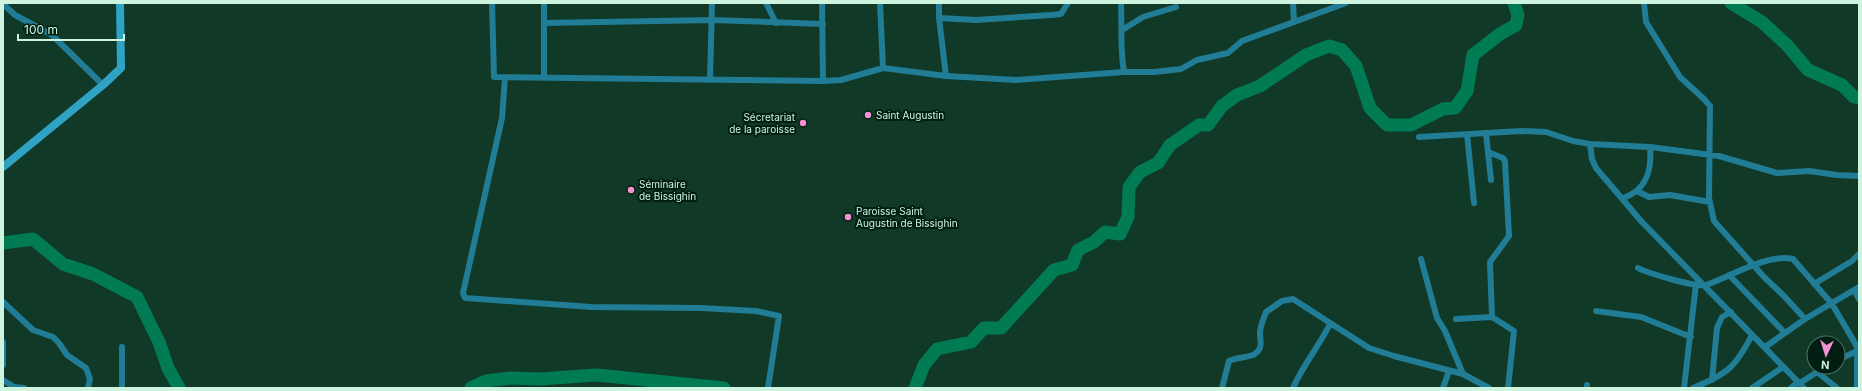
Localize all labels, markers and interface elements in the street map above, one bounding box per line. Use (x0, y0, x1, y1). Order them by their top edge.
scale bar (18, 16, 124, 42)
text: 100 m (24, 22, 58, 37)
place label: Saint Augustin (876, 109, 944, 121)
marker: Saint Augustin (863, 110, 873, 120)
place label: Sécretariat de la paroisse (729, 111, 796, 135)
marker: Sécretariat de la paroisse (798, 118, 808, 128)
place label: Séminaire de Bissighin (639, 178, 696, 202)
marker: Séminaire de Bissighin (626, 185, 636, 195)
place label: Paroisse Saint Augustin de Bissighin (856, 205, 958, 229)
marker: Paroisse Saint Augustin de Bissighin (843, 212, 853, 222)
north arrow (1806, 335, 1846, 375)
text: N (1821, 358, 1830, 372)

